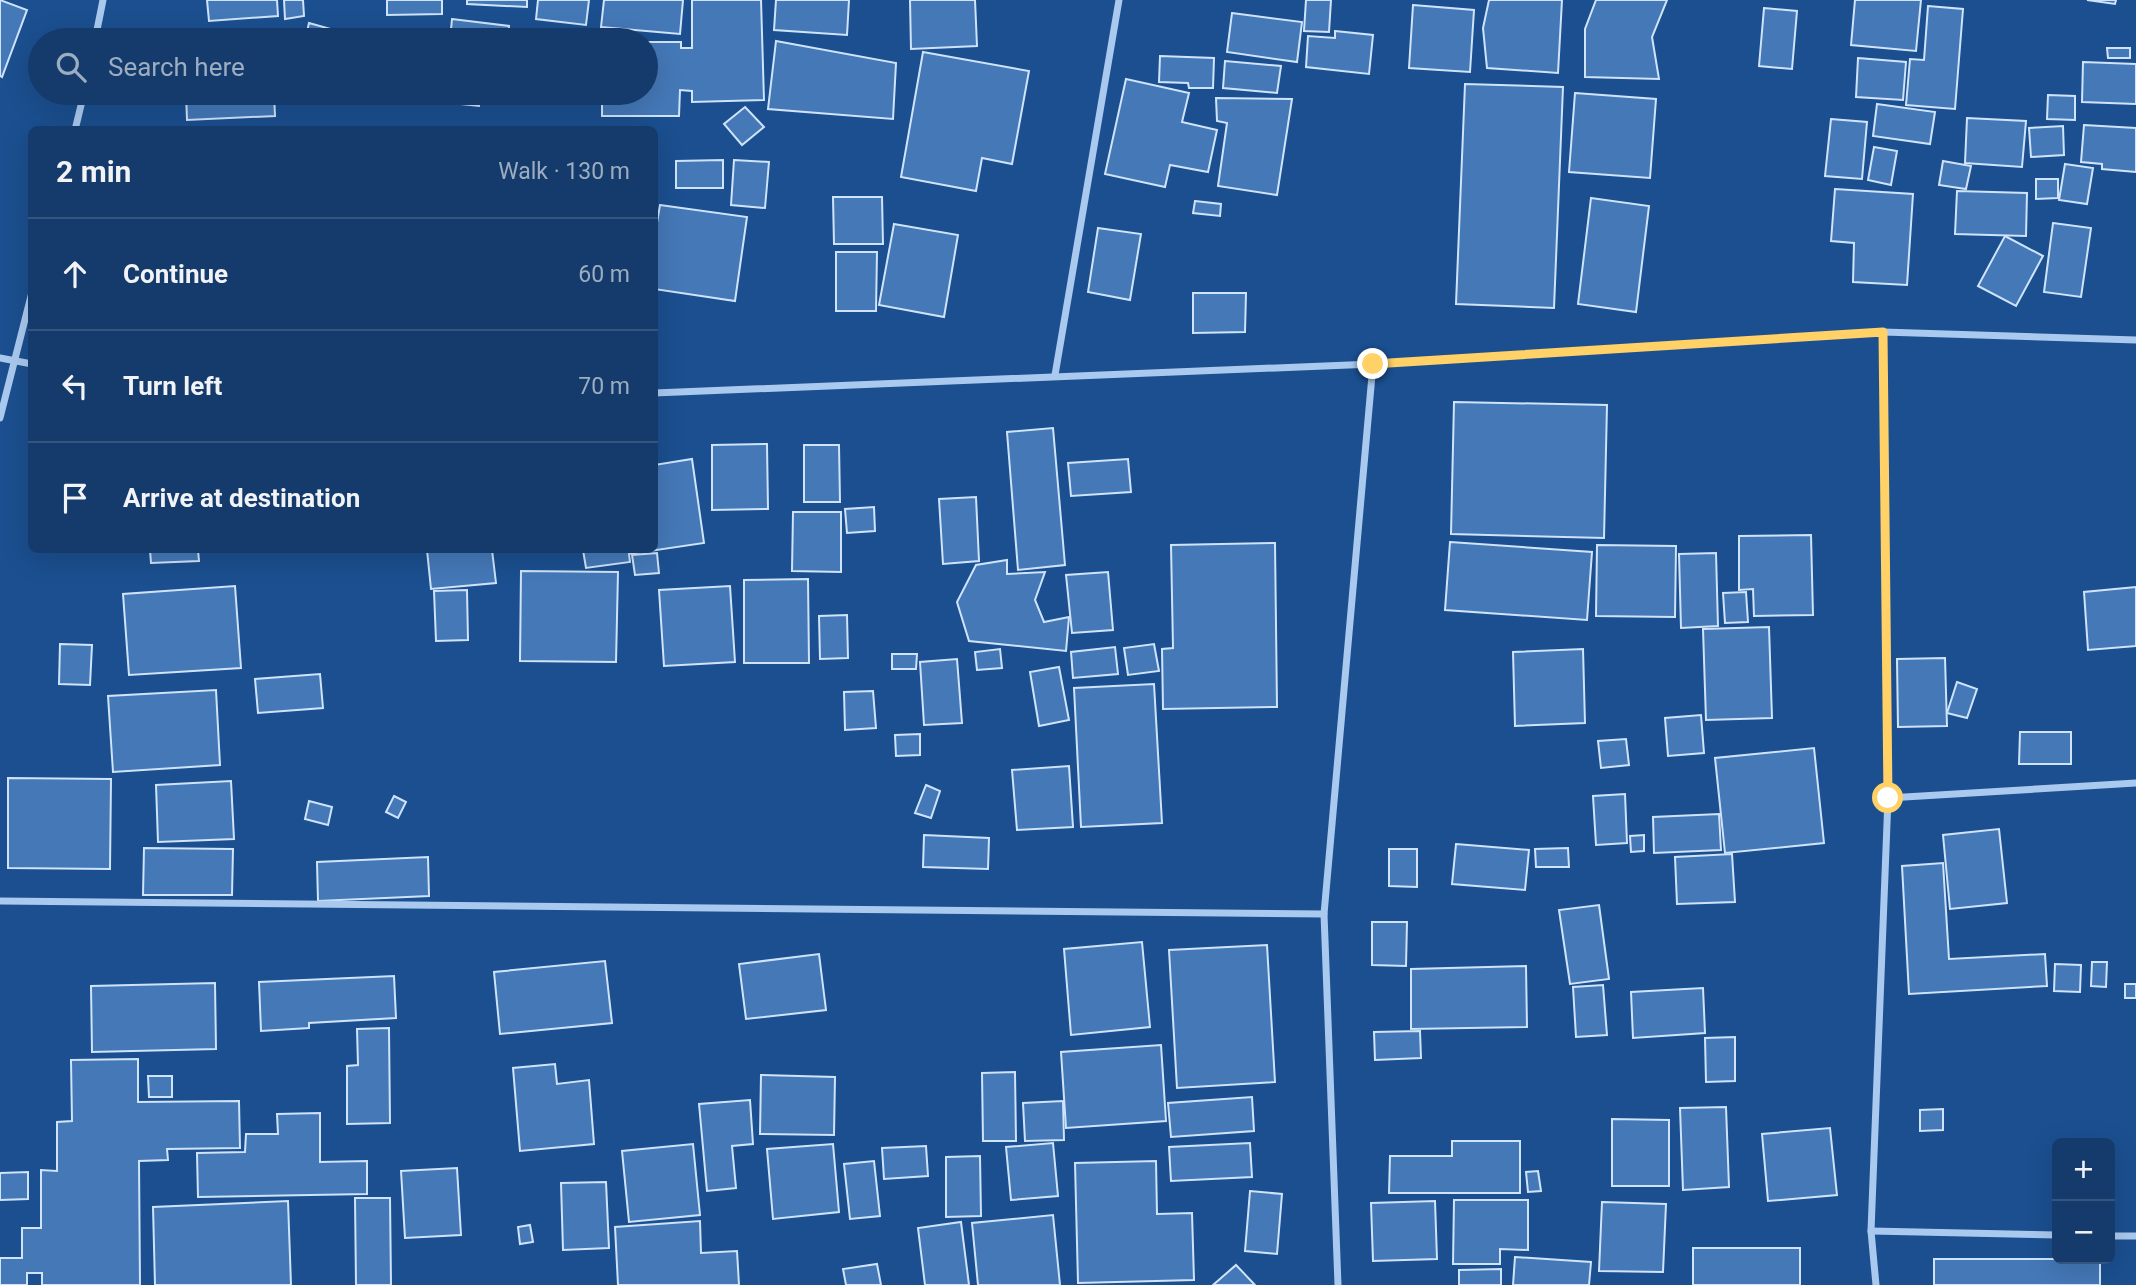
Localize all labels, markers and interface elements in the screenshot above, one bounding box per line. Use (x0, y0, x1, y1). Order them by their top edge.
search box (28, 28, 658, 105)
icon: search (52, 48, 90, 86)
text: Search here (108, 52, 245, 82)
text: 2 min (56, 154, 131, 189)
text: Walk · 130 m (498, 158, 630, 185)
icon: ahead (56, 255, 94, 293)
text: Continue (123, 259, 228, 289)
text: 60 m (578, 261, 630, 288)
route end (1357, 348, 1388, 379)
icon: left (56, 367, 94, 405)
text: Turn left (123, 371, 222, 401)
text: 70 m (578, 373, 630, 400)
icon: arrive (56, 479, 94, 517)
text: Arrive at destination (123, 483, 360, 513)
route start (1872, 782, 1903, 813)
map controls (2052, 1138, 2115, 1264)
button: + (2052, 1138, 2115, 1201)
button: − (2052, 1201, 2115, 1264)

